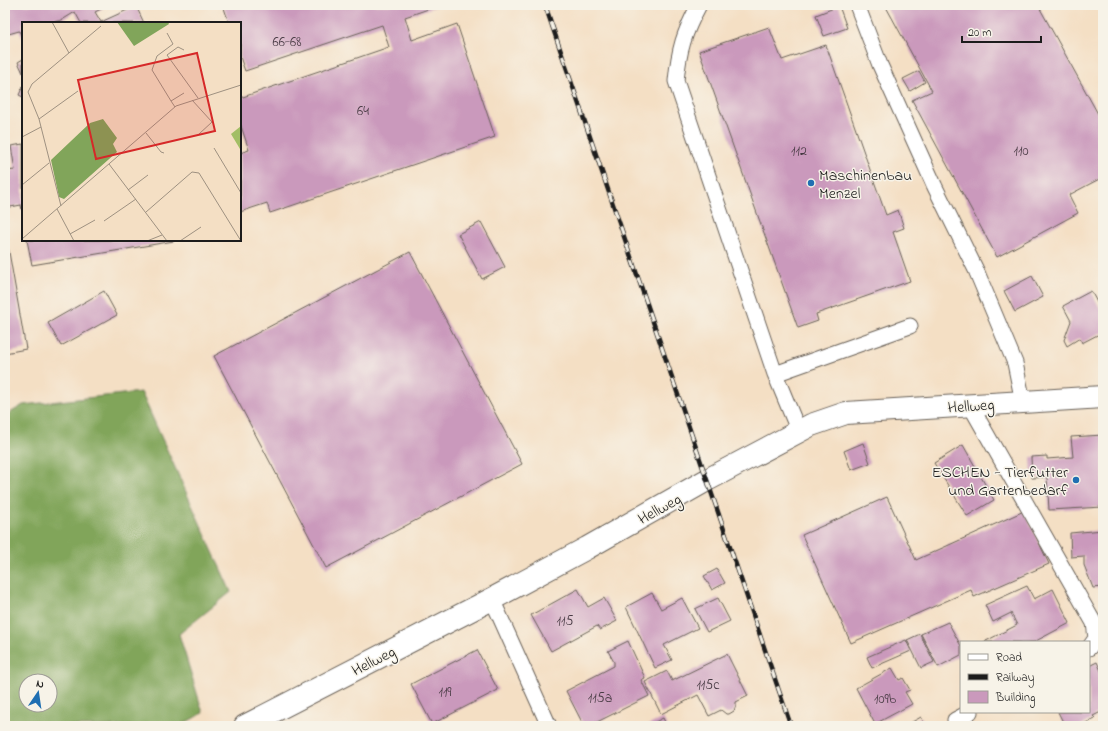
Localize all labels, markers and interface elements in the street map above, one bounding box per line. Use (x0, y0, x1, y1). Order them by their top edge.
scale bar (962, 18, 1041, 44)
inset map (22, 22, 241, 241)
text: 20 m (968, 24, 991, 42)
house number: 66-68 (273, 32, 301, 53)
house number: 64 (357, 101, 369, 122)
house number: 112 (791, 141, 807, 162)
house number: 110 (1014, 141, 1028, 162)
place label: Maschinenbau Menzel (819, 164, 912, 206)
marker: Maschinenbau Menzel (806, 178, 816, 188)
street label: Hellweg (947, 393, 995, 421)
place label: ESCHEN - Tierfutter und Gartenbedarf (932, 461, 1069, 503)
marker: ESCHEN - Tierfutter und Gartenbedarf (1071, 475, 1081, 485)
street label: Hellweg (634, 488, 686, 532)
house number: 115 (557, 611, 573, 632)
street label: Hellweg (348, 640, 400, 683)
legend (960, 641, 1090, 713)
text: Road (996, 649, 1022, 667)
text: Railway (996, 669, 1035, 688)
north arrow (18, 673, 58, 713)
house number: 115c (696, 675, 720, 696)
text: N (35, 676, 45, 693)
house number: 119 (438, 682, 452, 703)
house number: 115a (588, 688, 612, 709)
house number: 109b (874, 689, 897, 710)
text: Building (995, 689, 1035, 708)

